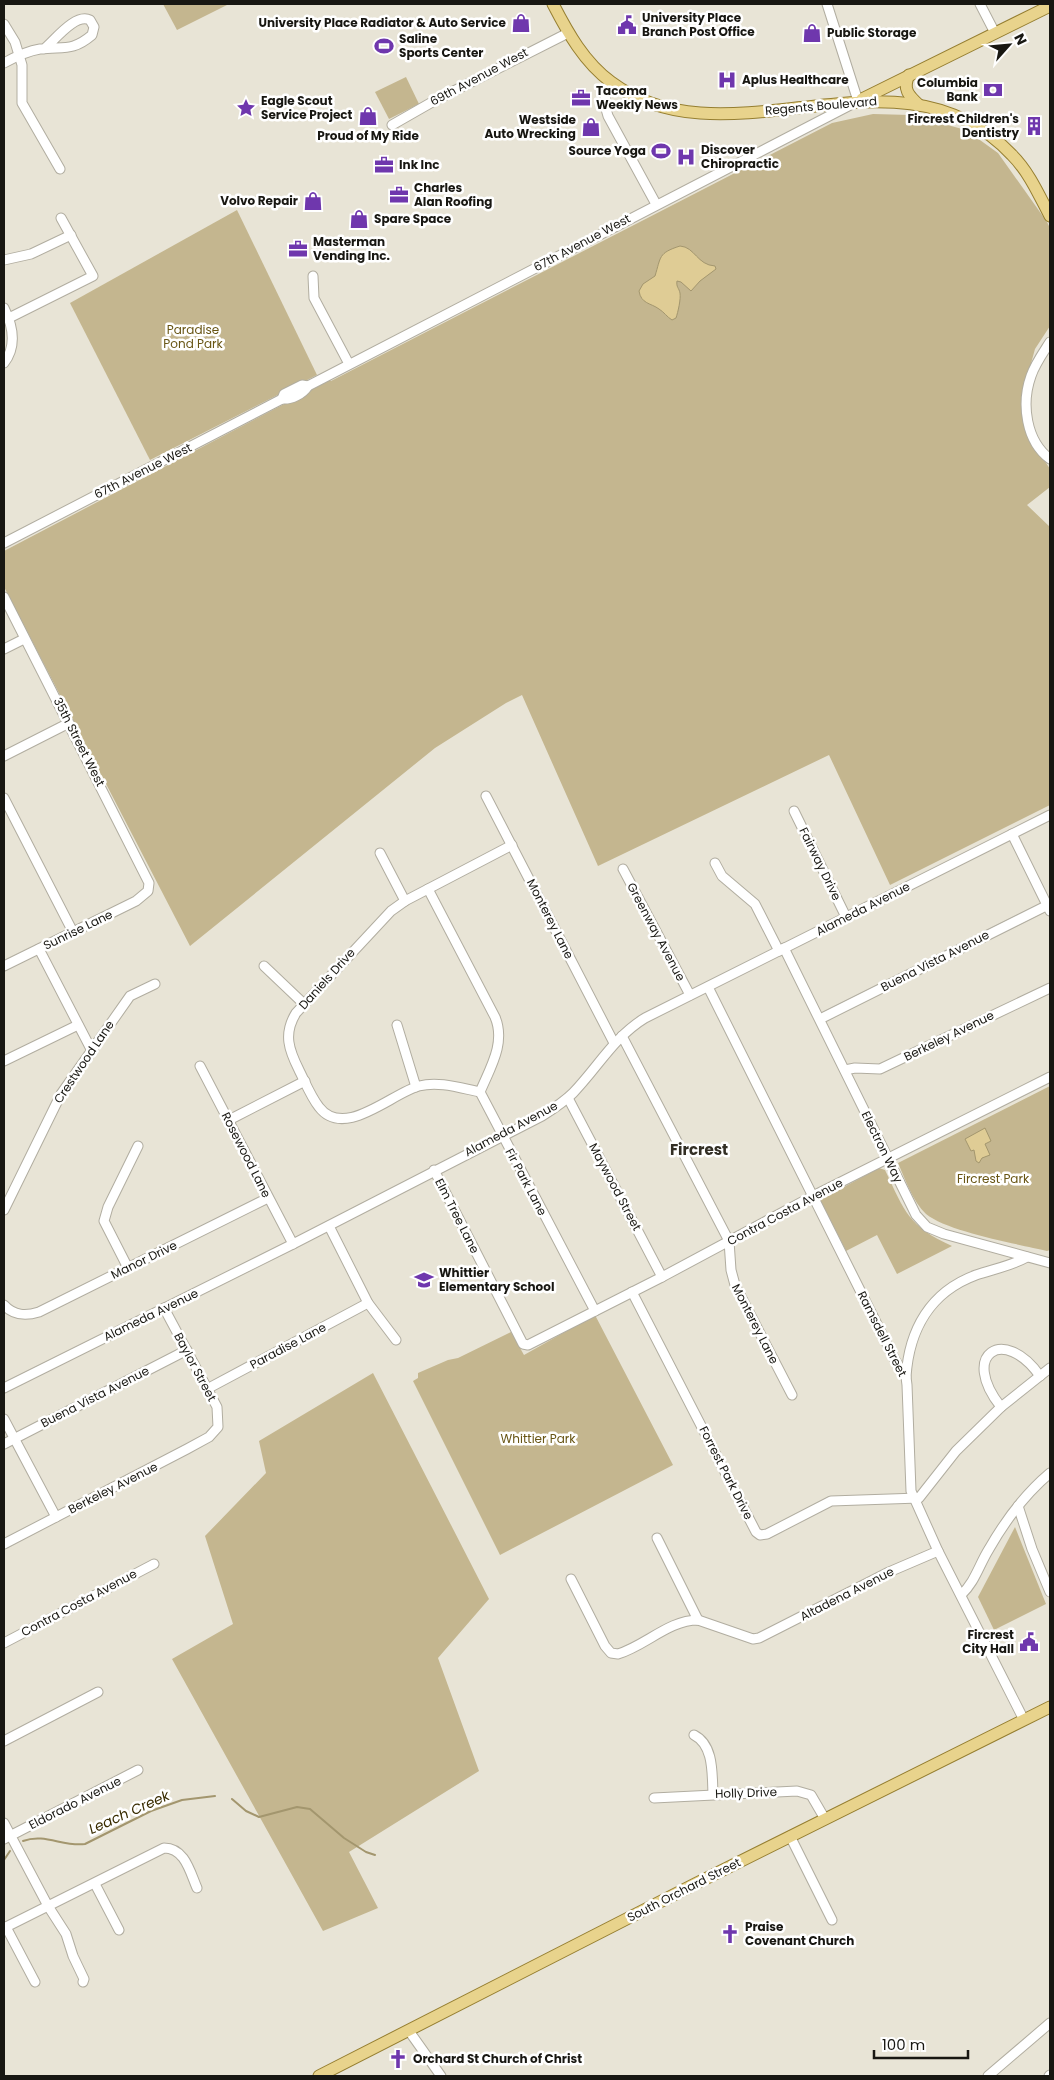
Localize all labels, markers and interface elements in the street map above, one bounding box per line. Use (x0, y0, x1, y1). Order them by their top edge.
place label: University Place Branch Post Office (642, 9, 755, 40)
shop icon: University Place Radiator & Auto Service (510, 12, 532, 34)
place label: University Place Radiator & Auto Service (259, 14, 507, 31)
public building icon: University Place Branch Post Office (616, 14, 638, 36)
north arrow (984, 20, 1034, 70)
shop icon: Public Storage (801, 22, 823, 44)
place label: Public Storage (827, 24, 917, 41)
place label: Saline Sports Center (399, 30, 483, 61)
text: N (1009, 30, 1032, 48)
sports icon: Saline Sports Center (373, 35, 395, 57)
street label: 69th Avenue West (427, 44, 531, 110)
hospital icon: Aplus Healthcare (716, 69, 738, 91)
place label: Aplus Healthcare (742, 71, 849, 88)
place label: Columbia Bank (917, 74, 979, 105)
bank icon: Columbia Bank (982, 79, 1004, 101)
place label: Tacoma Weekly News (596, 82, 678, 113)
office icon: Tacoma Weekly News (570, 87, 592, 109)
place label: Eagle Scout Service Project (261, 92, 353, 123)
street label: Regents Boulevard (764, 92, 878, 119)
place icon: Eagle Scout Service Project (235, 97, 257, 119)
shop icon: Proud of My Ride (357, 105, 379, 127)
place label: Fircrest Children's Dentistry (907, 110, 1019, 141)
place label: Westside Auto Wrecking (484, 111, 577, 142)
building icon: Fircrest Children's Dentistry (1023, 115, 1045, 137)
shop icon: Westside Auto Wrecking (580, 116, 602, 138)
place label: Proud of My Ride (317, 127, 419, 144)
sports icon: Source Yoga (650, 140, 672, 162)
place label: Discover Chiropractic (701, 141, 779, 172)
place label: Source Yoga (569, 142, 646, 159)
hospital icon: Discover Chiropractic (675, 146, 697, 168)
office icon: Ink Inc (373, 154, 395, 176)
place label: Ink Inc (399, 156, 439, 173)
place label: Charles Alan Roofing (414, 179, 492, 210)
office icon: Charles Alan Roofing (388, 184, 410, 206)
shop icon: Volvo Repair (302, 190, 324, 212)
place label: Volvo Repair (220, 192, 298, 209)
shop icon: Spare Space (348, 208, 370, 230)
place label: Spare Space (374, 210, 452, 227)
street label: 67th Avenue West (530, 210, 633, 275)
place label: Masterman Vending Inc. (313, 233, 390, 264)
office icon: Masterman Vending Inc. (287, 238, 309, 260)
park label: Paradise Pond Park (163, 321, 223, 352)
street label: 67th Avenue West (91, 439, 195, 503)
street label: 35th Street West (50, 694, 109, 789)
street label: Fairway Drive (795, 824, 846, 903)
street label: Monterey Lane (523, 876, 578, 962)
street label: Alameda Avenue (813, 877, 913, 940)
street label: Greenway Avenue (623, 879, 690, 984)
street label: Sunrise Lane (40, 905, 115, 954)
street label: Buena Vista Avenue (878, 926, 992, 995)
street label: Daniels Drive (294, 944, 359, 1013)
street label: Berkeley Avenue (901, 1006, 997, 1065)
street label: Crestwood Lane (49, 1017, 118, 1107)
street label: Alameda Avenue (461, 1097, 560, 1160)
street label: Electron Way (858, 1108, 907, 1186)
street label: Rosewood Lane (218, 1109, 275, 1200)
district label: Fircrest (670, 1139, 728, 1160)
street label: Maywood Street (585, 1140, 646, 1234)
street label: Fir Park Lane (502, 1145, 551, 1218)
park label: Fircrest Park (957, 1170, 1030, 1187)
street label: Contra Costa Avenue (724, 1174, 846, 1249)
street label: Elm Tree Lane (431, 1175, 484, 1256)
street label: Manor Drive (108, 1236, 180, 1283)
place label: Whittier Elementary School (439, 1264, 554, 1295)
school or university icon: Whittier Elementary School (413, 1269, 435, 1291)
street label: Monterey Lane (728, 1281, 783, 1367)
street label: Alameda Avenue (101, 1284, 201, 1345)
street label: Ramsdell Street (854, 1288, 911, 1379)
street label: Paradise Lane (247, 1318, 329, 1373)
street label: Baylor Street (170, 1329, 221, 1404)
street label: Buena Vista Avenue (38, 1362, 152, 1431)
street label: Forrest Park Drive (695, 1423, 757, 1523)
park label: Whittier Park (501, 1430, 576, 1447)
street label: Berkeley Avenue (65, 1458, 160, 1517)
street label: Altadena Avenue (797, 1563, 897, 1625)
street label: Contra Costa Avenue (18, 1565, 140, 1640)
place label: Fircrest City Hall (962, 1626, 1014, 1657)
public building icon: Fircrest City Hall (1018, 1631, 1040, 1653)
street label: Eldorado Avenue (26, 1772, 124, 1833)
street label: Holly Drive (715, 1783, 777, 1802)
water label: Leach Creek (85, 1785, 173, 1839)
street label: South Orchard Street (624, 1853, 744, 1926)
place label: Praise Covenant Church (745, 1918, 854, 1949)
church icon: Praise Covenant Church (719, 1923, 741, 1945)
scale bar (874, 2028, 968, 2060)
text: 100 m (882, 2034, 925, 2055)
church icon: Orchard St Church of Christ (387, 2048, 409, 2070)
place label: Orchard St Church of Christ (413, 2050, 582, 2067)

